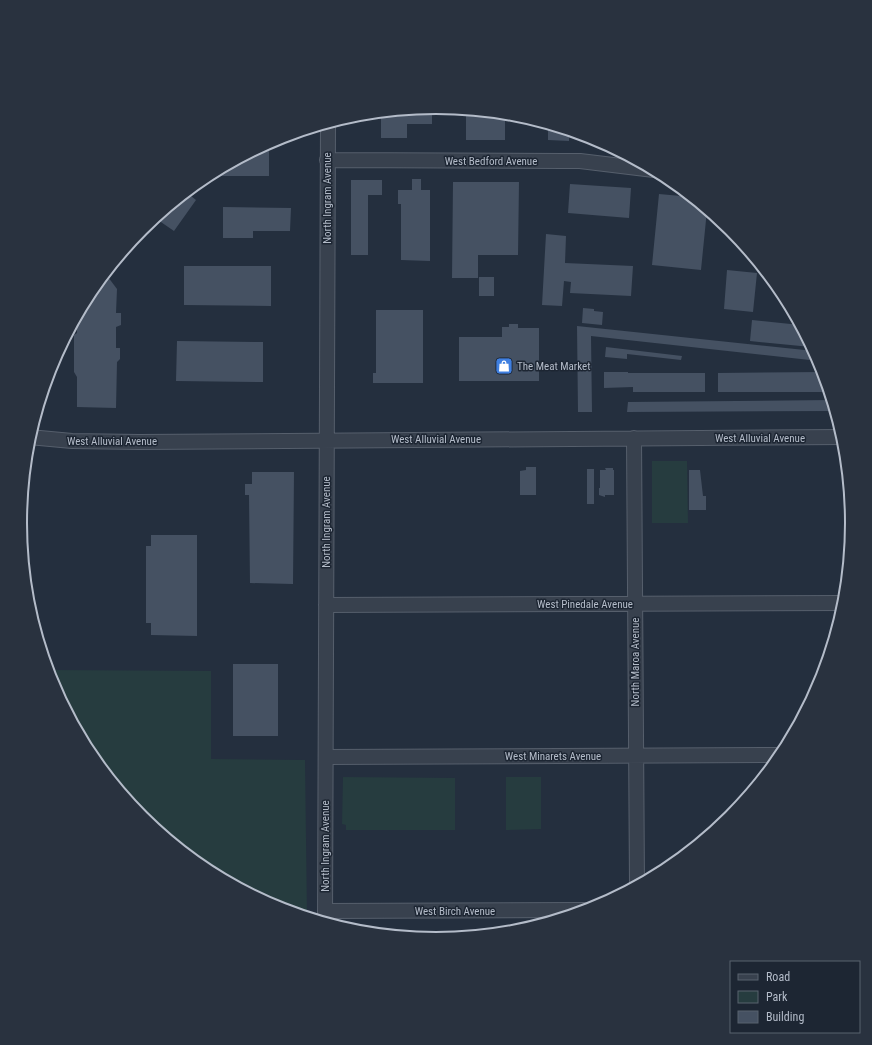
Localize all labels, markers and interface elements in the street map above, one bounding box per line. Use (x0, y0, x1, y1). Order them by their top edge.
street label: North Ingram Avenue (321, 152, 334, 244)
street label: West Bedford Avenue (445, 155, 537, 168)
shop icon: The Meat Market (494, 356, 514, 376)
place label: The Meat Market (517, 360, 590, 373)
street label: West Alluvial Avenue (715, 432, 805, 445)
street label: West Alluvial Avenue (391, 433, 481, 446)
street label: West Alluvial Avenue (67, 435, 157, 448)
street label: North Ingram Avenue (320, 476, 333, 568)
street label: West Pinedale Avenue (537, 598, 633, 611)
street label: North Maroa Avenue (629, 618, 642, 706)
street label: West Minarets Avenue (505, 750, 601, 763)
street label: North Ingram Avenue (319, 800, 332, 892)
street label: West Birch Avenue (415, 905, 495, 918)
legend (730, 961, 860, 1033)
text: Road (766, 970, 790, 984)
text: Park (766, 990, 788, 1004)
text: Building (766, 1010, 804, 1024)

